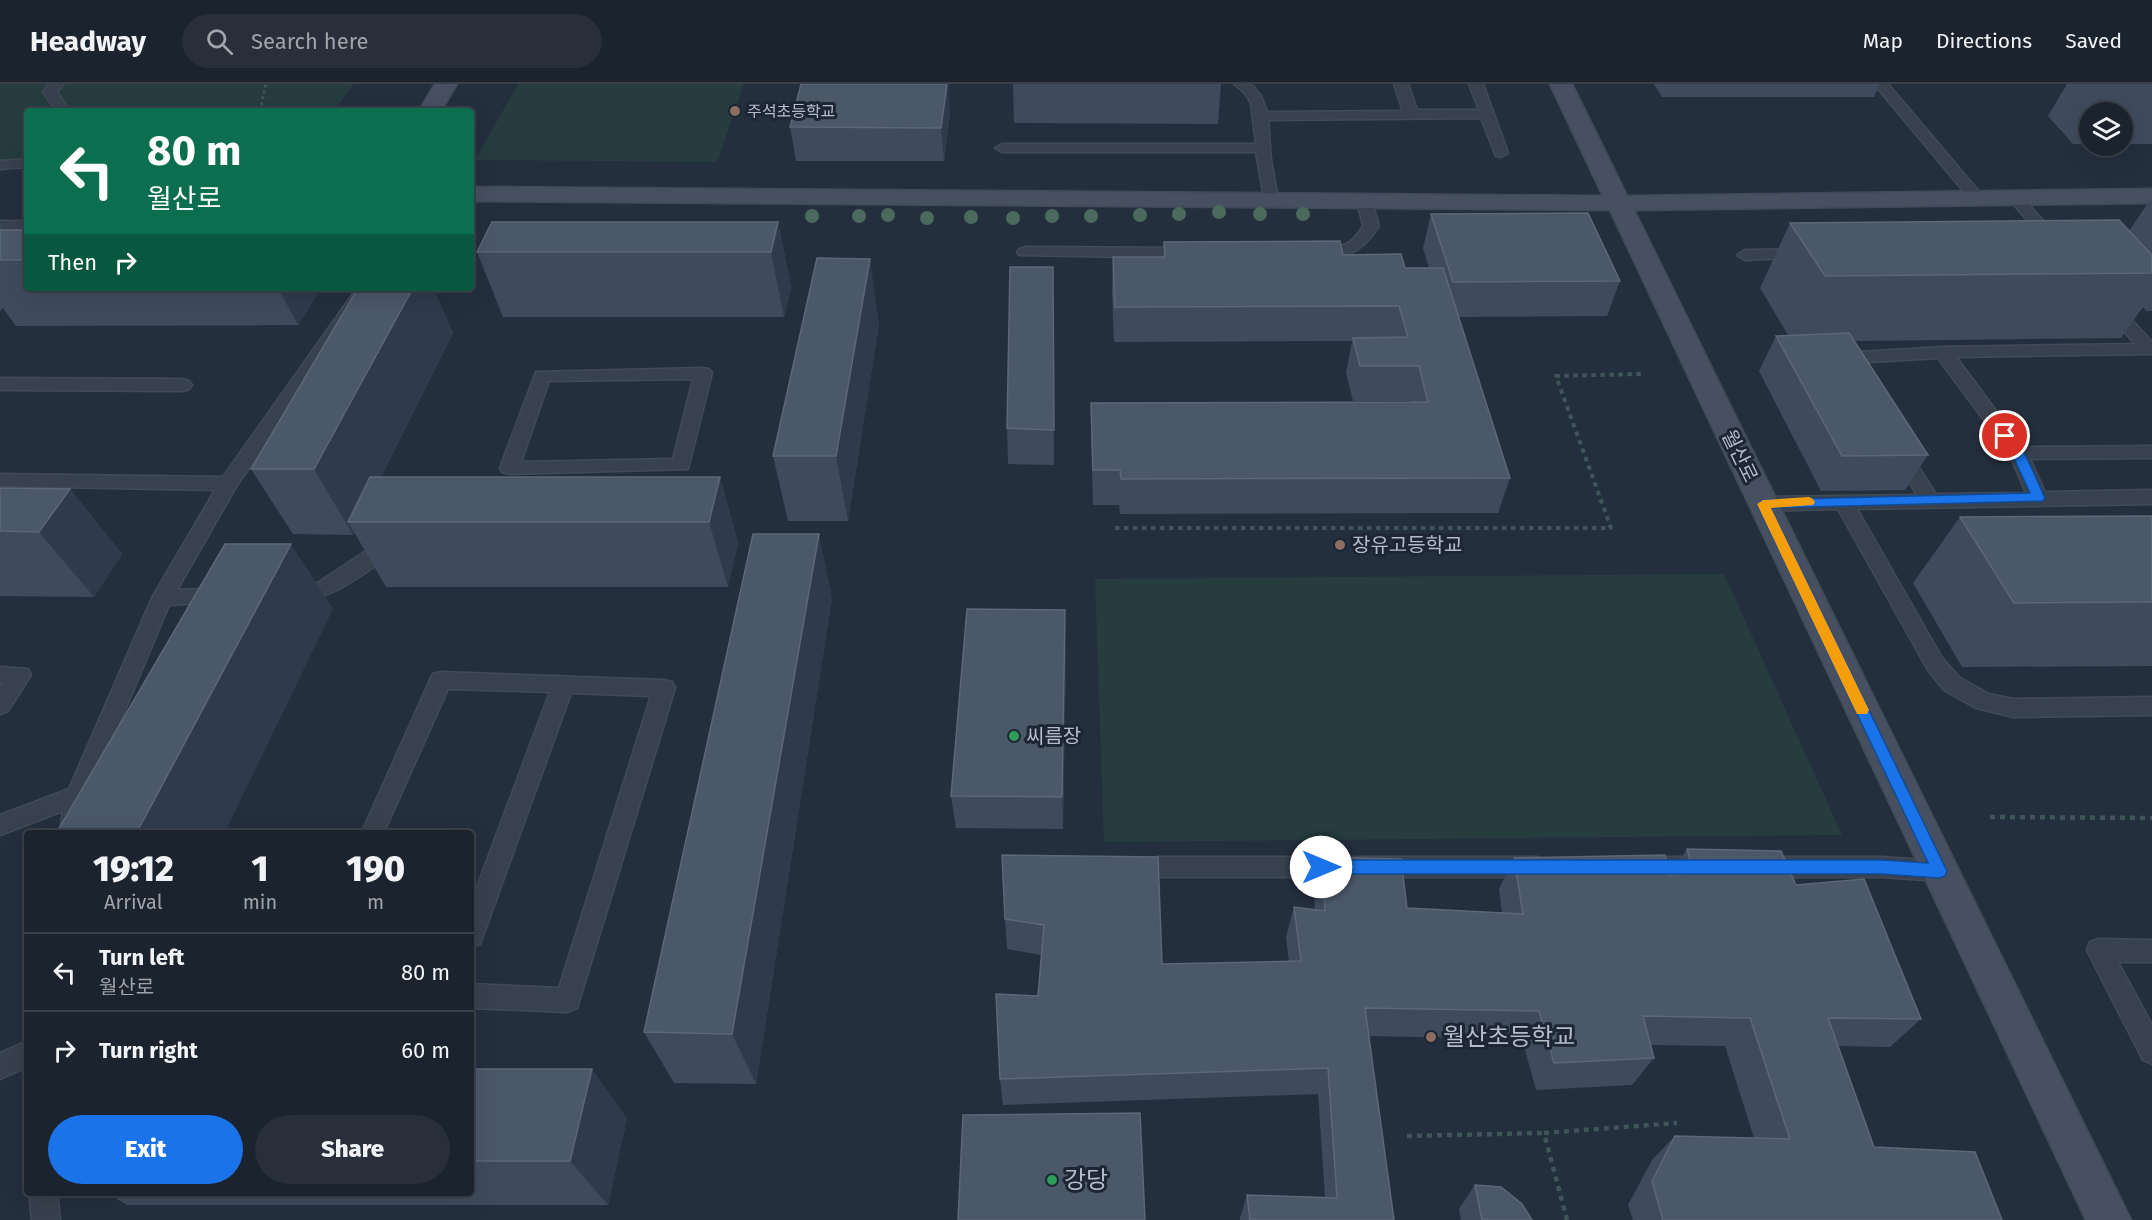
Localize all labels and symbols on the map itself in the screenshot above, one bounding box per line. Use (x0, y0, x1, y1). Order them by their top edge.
place label: 주석초등학교 (747, 102, 835, 121)
marker: 주석초등학교 (728, 104, 742, 118)
pin (1979, 410, 2030, 461)
street label: 월산로 (1717, 426, 1763, 486)
place label: 장유고등학교 (1352, 533, 1462, 557)
marker: 장유고등학교 (1333, 538, 1347, 552)
place label: 씨름장 (1026, 724, 1081, 748)
marker: 씨름장 (1007, 729, 1021, 743)
position arrow (1289, 835, 1353, 899)
place label: 월산초등학교 (1443, 1023, 1575, 1051)
marker: 월산초등학교 (1424, 1030, 1438, 1044)
place label: 강당 (1064, 1166, 1108, 1194)
marker: 강당 (1045, 1173, 1059, 1187)

